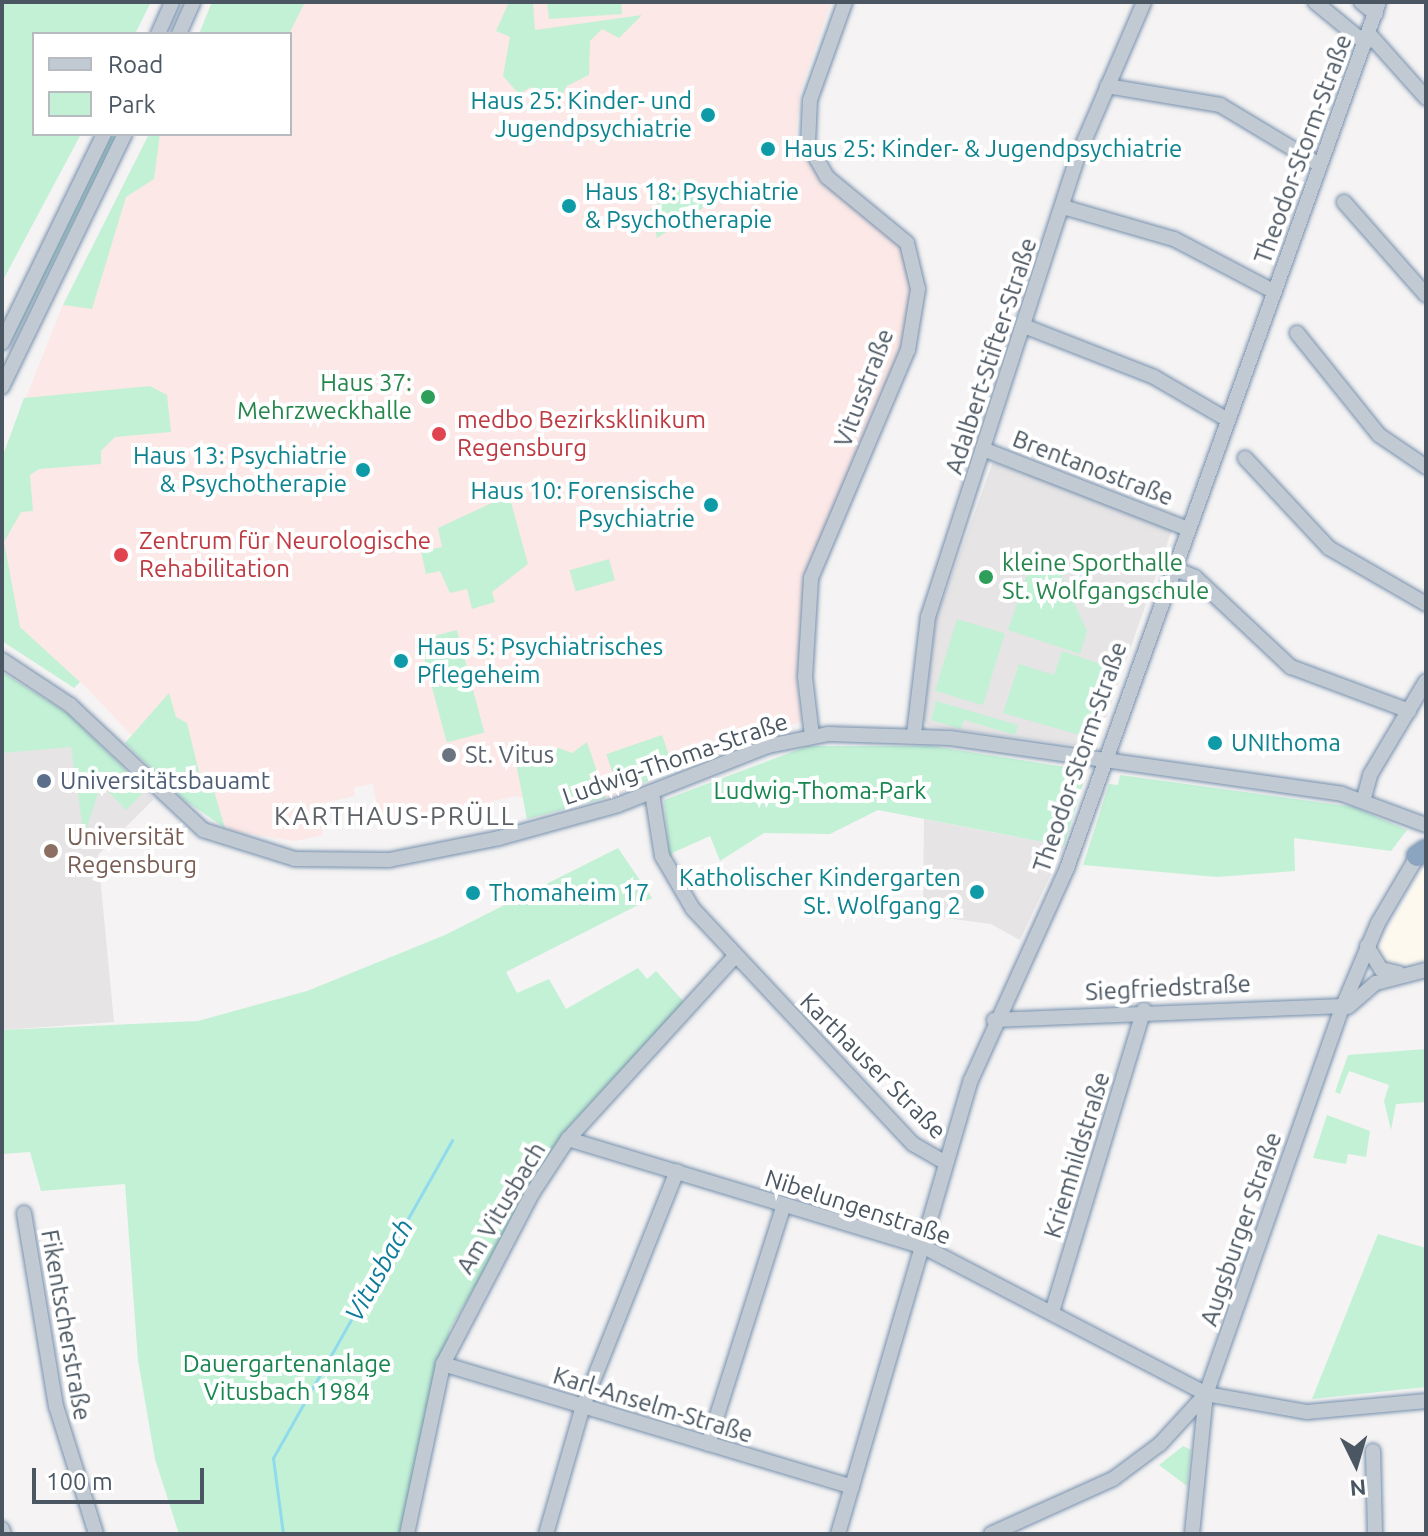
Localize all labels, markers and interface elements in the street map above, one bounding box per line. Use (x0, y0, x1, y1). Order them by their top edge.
street label: Theodor-Storm-Straße (1248, 30, 1358, 268)
legend (32, 32, 292, 136)
text: Road (108, 51, 163, 78)
place label: Haus 25: Kinder- und Jugendpsychiatrie (470, 87, 692, 143)
text: Park (108, 91, 156, 118)
marker: Haus 25: Kinder- und Jugendpsychiatrie (699, 106, 717, 124)
place label: Haus 25: Kinder- & Jugendpsychiatrie (784, 135, 1182, 163)
marker: Haus 25: Kinder- & Jugendpsychiatrie (759, 140, 777, 158)
place label: Haus 18: Psychiatrie & Psychotherapie (585, 178, 799, 234)
marker: Haus 18: Psychiatrie & Psychotherapie (560, 197, 578, 215)
street label: Adalbert-Stifter-Straße (939, 234, 1043, 478)
street label: Vitusstraße (828, 325, 900, 451)
place label: Haus 37: Mehrzweckhalle (237, 369, 412, 425)
marker: Haus 37: Mehrzweckhalle (419, 388, 437, 406)
place label: medbo Bezirksklinikum Regensburg (457, 406, 706, 462)
marker: medbo Bezirksklinikum Regensburg (428, 423, 450, 445)
street label: Brentanostraße (1009, 424, 1177, 512)
place label: Haus 13: Psychiatrie & Psychotherapie (133, 442, 347, 498)
marker: Haus 13: Psychiatrie & Psychotherapie (354, 461, 372, 479)
place label: Haus 10: Forensische Psychiatrie (470, 477, 695, 533)
marker: Haus 10: Forensische Psychiatrie (702, 496, 720, 514)
place label: Zentrum für Neurologische Rehabilitation (139, 527, 431, 583)
marker: Zentrum für Neurologische Rehabilitation (110, 544, 132, 566)
place label: kleine Sporthalle St. Wolfgangschule (1002, 549, 1209, 605)
marker: kleine Sporthalle St. Wolfgangschule (977, 568, 995, 586)
place label: Haus 5: Psychiatrisches Pflegeheim (417, 633, 663, 689)
street label: Theodor-Storm-Straße (1027, 638, 1133, 876)
marker: Haus 5: Psychiatrisches Pflegeheim (392, 652, 410, 670)
street label: Ludwig-Thoma-Straße (559, 707, 791, 811)
place label: UNIthoma (1231, 729, 1341, 757)
marker: UNIthoma (1206, 734, 1224, 752)
place label: St. Vitus (465, 741, 554, 769)
marker: St. Vitus (440, 746, 458, 764)
place label: Universitätsbauamt (60, 767, 270, 795)
marker: Universitätsbauamt (35, 772, 53, 790)
park label: Ludwig-Thoma-Park (714, 777, 926, 805)
district label: KARTHAUS-PRÜLL (274, 800, 516, 832)
place label: Universität Regensburg (67, 823, 197, 879)
marker: Universität Regensburg (42, 842, 60, 860)
place label: Katholischer Kindergarten St. Wolfgang 2 (679, 864, 961, 920)
place label: Thomaheim 17 (489, 879, 649, 907)
marker: Katholischer Kindergarten St. Wolfgang 2 (968, 883, 986, 901)
marker: Thomaheim 17 (464, 884, 482, 902)
street label: Siegfriedstraße (1084, 969, 1252, 1007)
street label: Karthauser Straße (794, 987, 952, 1145)
street label: Kriemhildstraße (1038, 1068, 1116, 1242)
street label: Augsburger Straße (1194, 1128, 1288, 1330)
street label: Am Vitusbach (450, 1137, 552, 1279)
street label: Nibelungenstraße (761, 1163, 955, 1251)
water label: Vitusbach (338, 1213, 420, 1327)
street label: Fikentscherstraße (35, 1227, 97, 1423)
park label: Dauergartenanlage Vitusbach 1984 (183, 1350, 391, 1406)
street label: Karl-Anselm-Straße (550, 1361, 756, 1449)
north arrow (1316, 1424, 1396, 1504)
scale bar (36, 1452, 208, 1502)
text: 100 m (46, 1468, 113, 1495)
text: N (1349, 1475, 1367, 1502)

